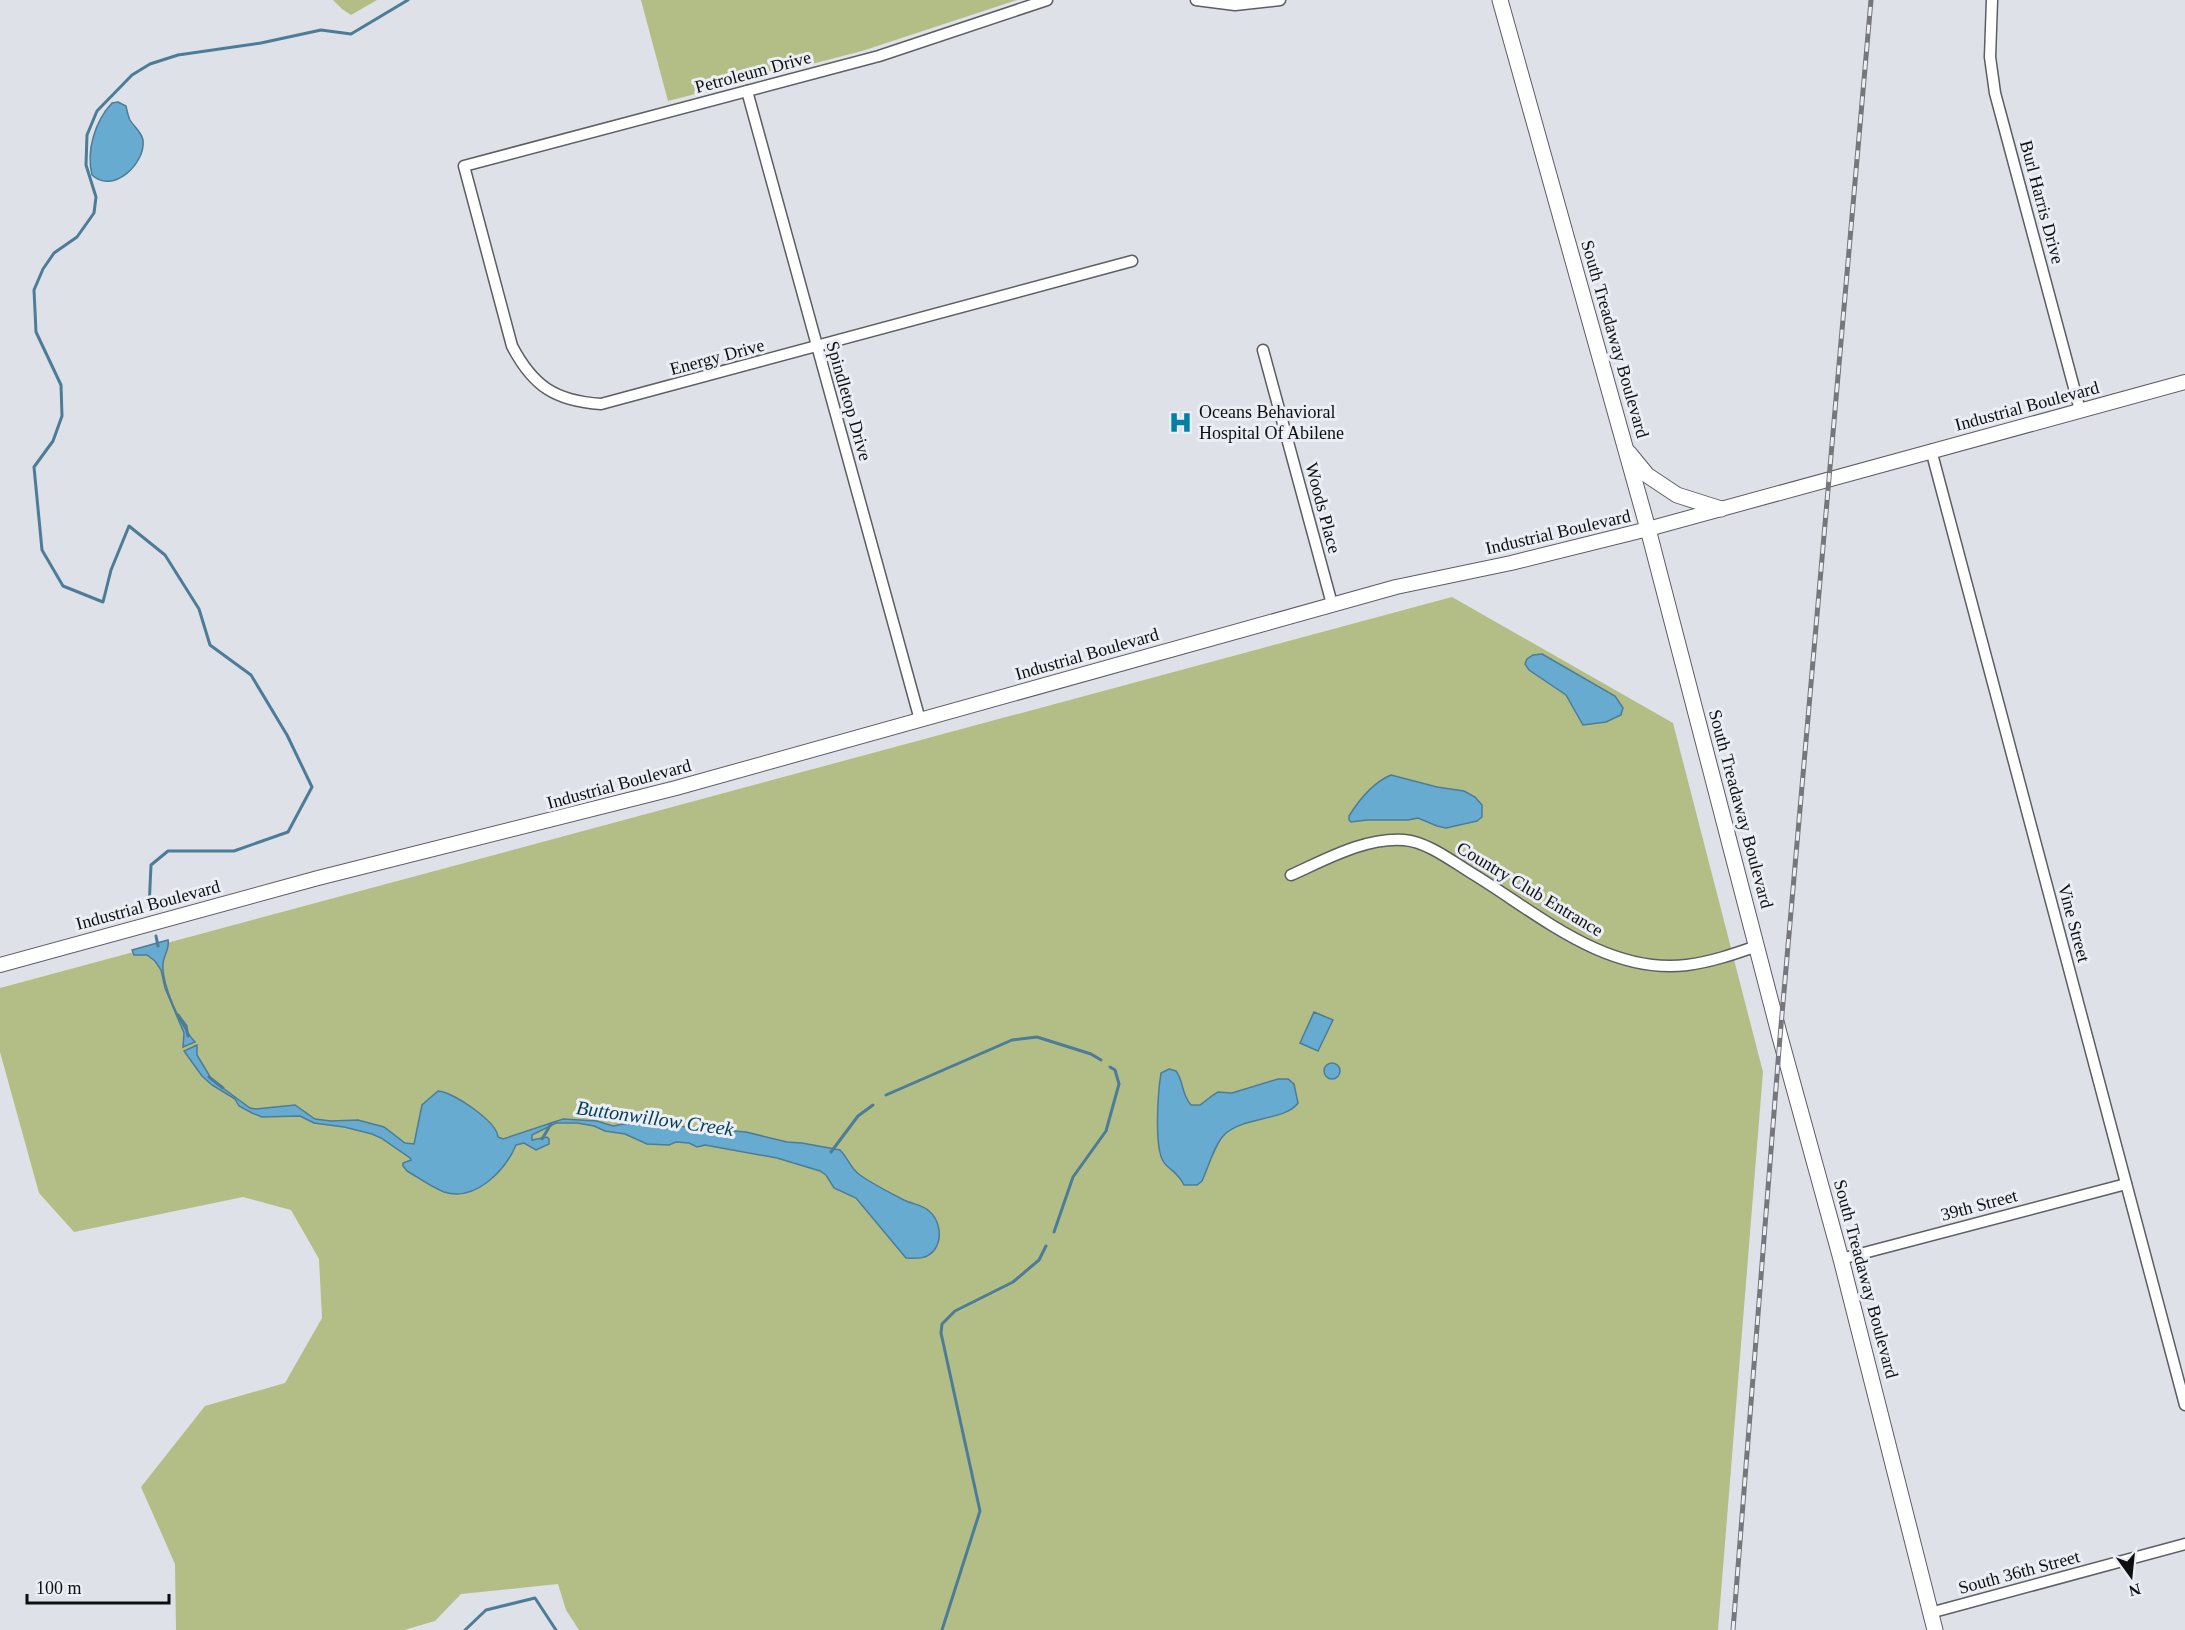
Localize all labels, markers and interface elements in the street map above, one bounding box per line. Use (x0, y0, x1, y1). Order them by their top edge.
street label: Petroleum Drive (693, 47, 813, 97)
street label: Burl Harris Drive (2016, 138, 2068, 266)
street label: South Treadaway Boulevard (1577, 238, 1653, 440)
street label: Energy Drive (667, 335, 767, 379)
street label: Spindletop Drive (822, 339, 876, 463)
street label: Industrial Boulevard (1953, 377, 2101, 435)
place label: Oceans Behavioral Hospital Of Abilene (1199, 402, 1344, 443)
hospital icon: Oceans Behavioral Hospital Of Abilene (1168, 409, 1194, 435)
street label: Woods Place (1301, 460, 1345, 556)
street label: Industrial Boulevard (1483, 506, 1633, 558)
street label: Industrial Boulevard (1013, 624, 1161, 684)
street label: South Treadaway Boulevard (1705, 707, 1777, 911)
street label: Industrial Boulevard (545, 755, 693, 813)
street label: Country Club Entrance (1453, 837, 1607, 941)
street label: Industrial Boulevard (74, 876, 222, 934)
street label: Vine Street (2054, 882, 2094, 964)
water label: Buttonwillow Creek (575, 1096, 736, 1140)
street label: South Treadaway Boulevard (1830, 1177, 1902, 1381)
street label: 39th Street (1938, 1185, 2020, 1225)
street label: South 36th Street (1956, 1546, 2082, 1598)
north arrow (2101, 1546, 2161, 1606)
scale bar (27, 1567, 170, 1605)
text: 100 m (36, 1578, 82, 1598)
text: N (2127, 1580, 2143, 1600)

